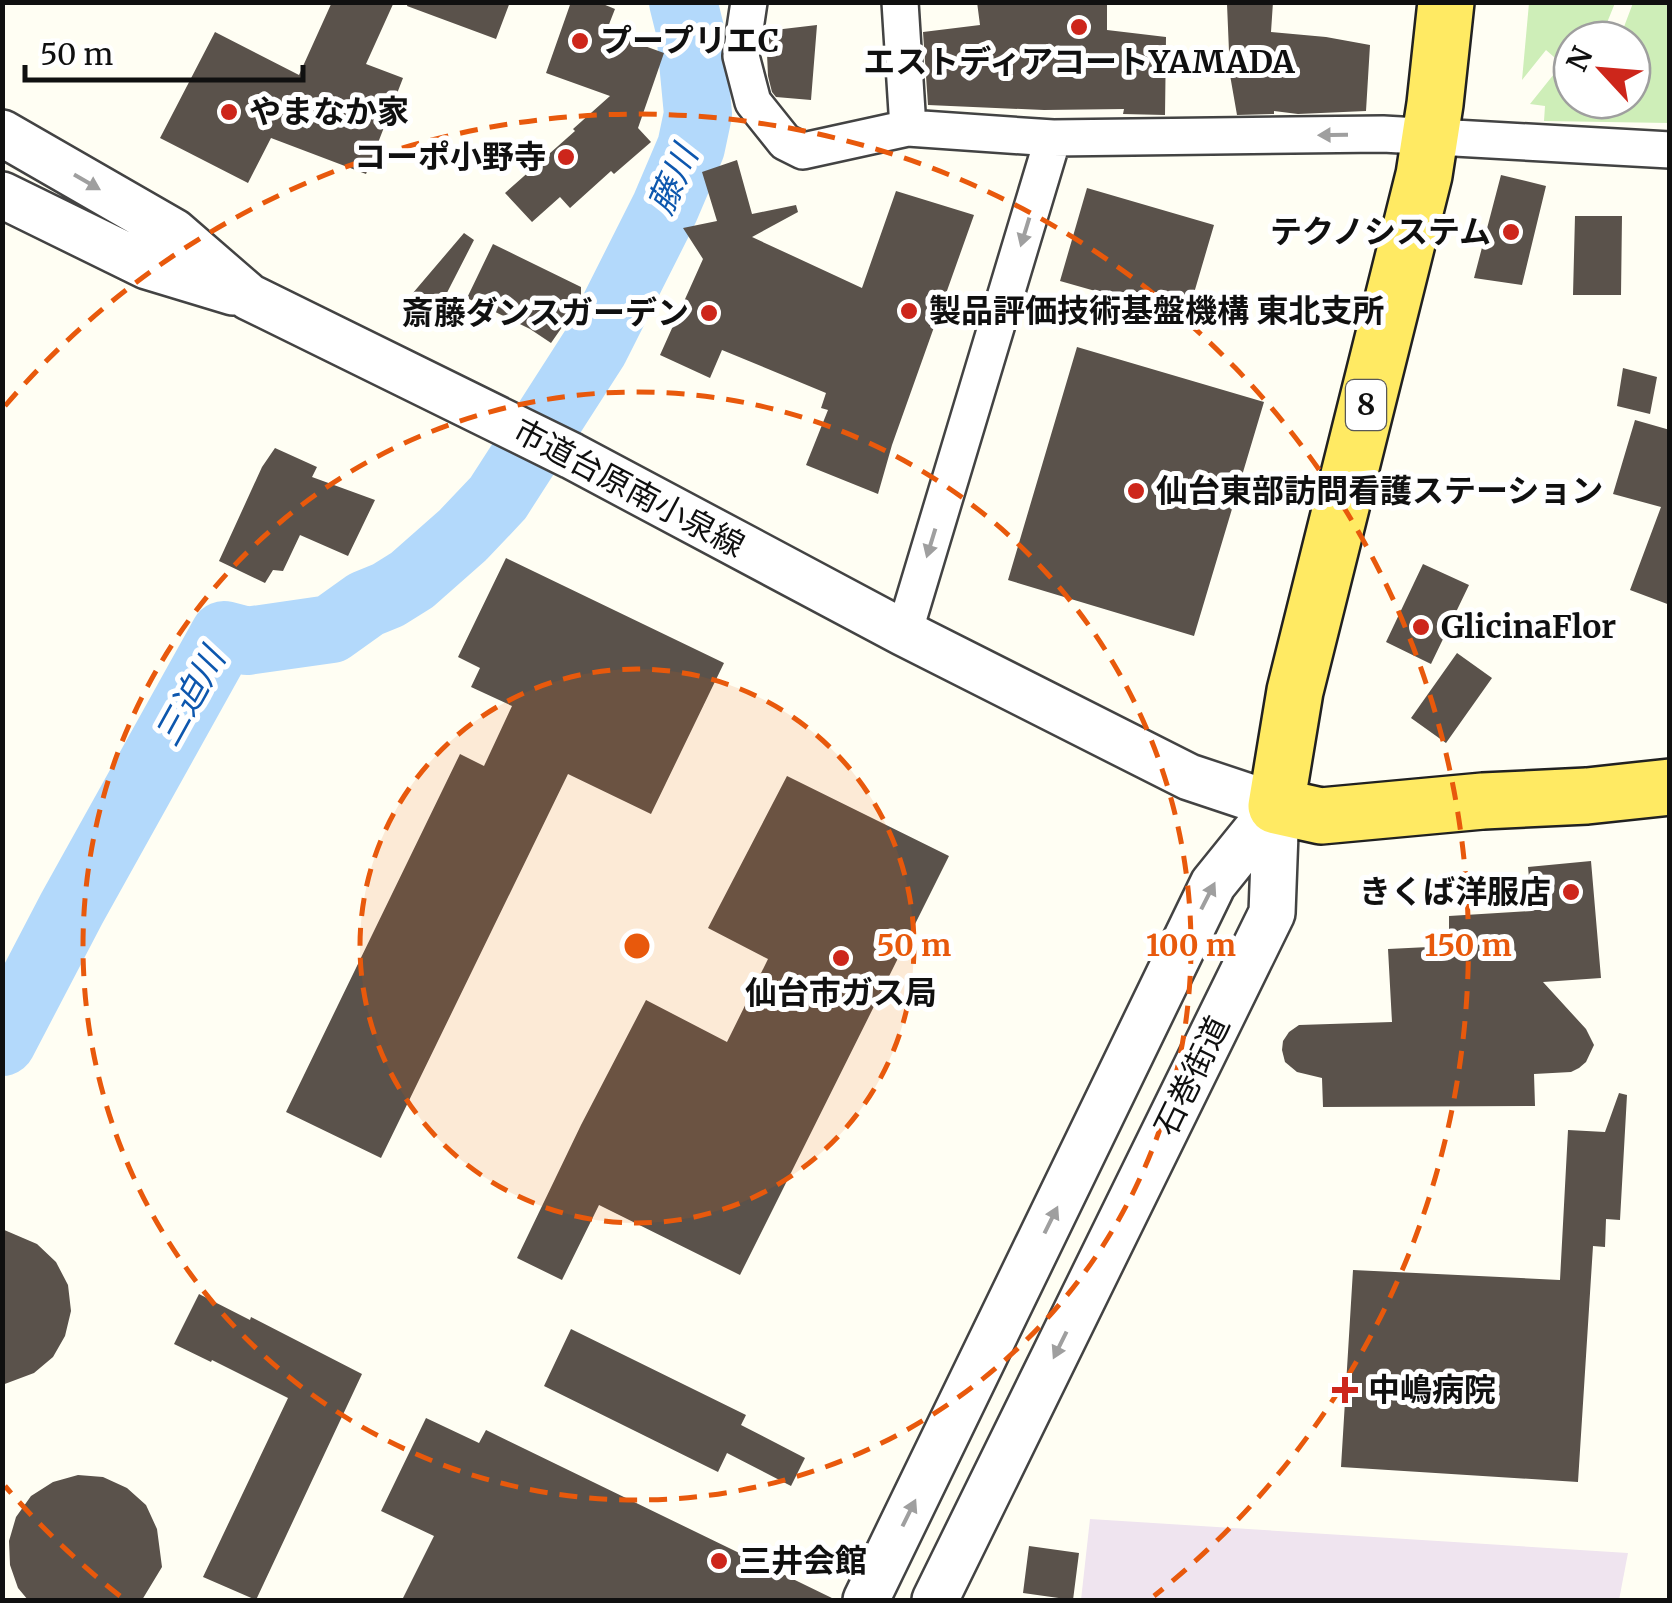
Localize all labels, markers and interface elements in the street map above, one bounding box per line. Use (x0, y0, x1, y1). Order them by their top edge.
marker: エストディアコートYAMADA (1068, 16, 1090, 38)
scale bar (25, 20, 302, 82)
north arrow (1552, 20, 1652, 120)
place label: プープリエC (600, 21, 779, 61)
marker: プープリエC (569, 30, 591, 52)
text: 50 m (40, 35, 113, 73)
text: N (1559, 41, 1601, 77)
place label: エストディアコートYAMADA (863, 42, 1296, 82)
place label: やまなか家 (249, 92, 409, 132)
marker: やまなか家 (218, 101, 240, 123)
one-way arrow (1316, 128, 1348, 144)
water label: 藤川 (639, 135, 709, 221)
place label: コーポ小野寺 (354, 137, 546, 177)
marker: コーポ小野寺 (555, 146, 577, 168)
one-way arrow (73, 173, 101, 190)
place label: テクノシステム (1270, 212, 1491, 252)
one-way arrow (1017, 217, 1032, 247)
marker: テクノシステム (1500, 221, 1522, 243)
place label: 製品評価技術基盤機構 東北支所 (929, 291, 1385, 331)
place label: 斎藤ダンスガーデン (402, 293, 689, 333)
marker: 製品評価技術基盤機構 東北支所 (898, 300, 920, 322)
marker: 斎藤ダンスガーデン (698, 302, 720, 324)
road number: 8 (1346, 380, 1386, 430)
street label: 市道台原南小泉線 (507, 410, 751, 566)
place label: 仙台東部訪問看護ステーション (1156, 471, 1603, 511)
marker: 仙台東部訪問看護ステーション (1125, 480, 1147, 502)
one-way arrow (923, 528, 938, 559)
place label: GlicinaFlor (1441, 607, 1616, 647)
marker: GlicinaFlor (1410, 616, 1432, 638)
water label: 三迫川 (145, 637, 237, 754)
place label: きくば洋服店 (1359, 872, 1551, 912)
marker: きくば洋服店 (1560, 881, 1582, 903)
one-way arrow (1199, 882, 1216, 911)
text: 50 m (877, 926, 951, 964)
text: 100 m (1146, 926, 1236, 964)
text: 150 m (1424, 926, 1512, 964)
centre of rings (619, 928, 655, 964)
marker: 仙台市ガス局 (830, 947, 852, 969)
place label: 仙台市ガス局 (745, 973, 937, 1013)
street label: 石巻街道 (1146, 1010, 1238, 1142)
one-way arrow (1042, 1206, 1059, 1235)
one-way arrow (1052, 1331, 1069, 1360)
place label: 中嶋病院 (1368, 1370, 1496, 1410)
marker: 中嶋病院 (1332, 1377, 1358, 1403)
one-way arrow (900, 1498, 917, 1527)
place label: 三井会館 (739, 1541, 867, 1581)
marker: 三井会館 (708, 1550, 730, 1572)

